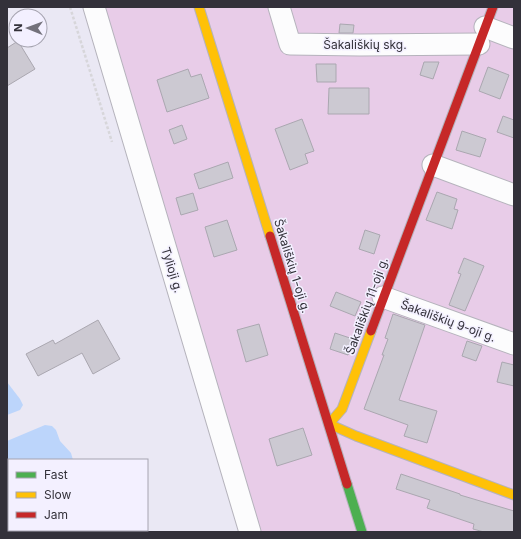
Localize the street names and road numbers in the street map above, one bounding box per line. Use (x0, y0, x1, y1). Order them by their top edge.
street label: Šakališkių skg. (323, 37, 407, 52)
street label: Šakališkių 1-oji g. (271, 217, 314, 315)
street label: Tylioji g. (158, 245, 186, 294)
street label: Šakališkių 11-oji g. (342, 255, 391, 356)
street label: Šakališkių 9-oji g. (399, 296, 498, 345)

